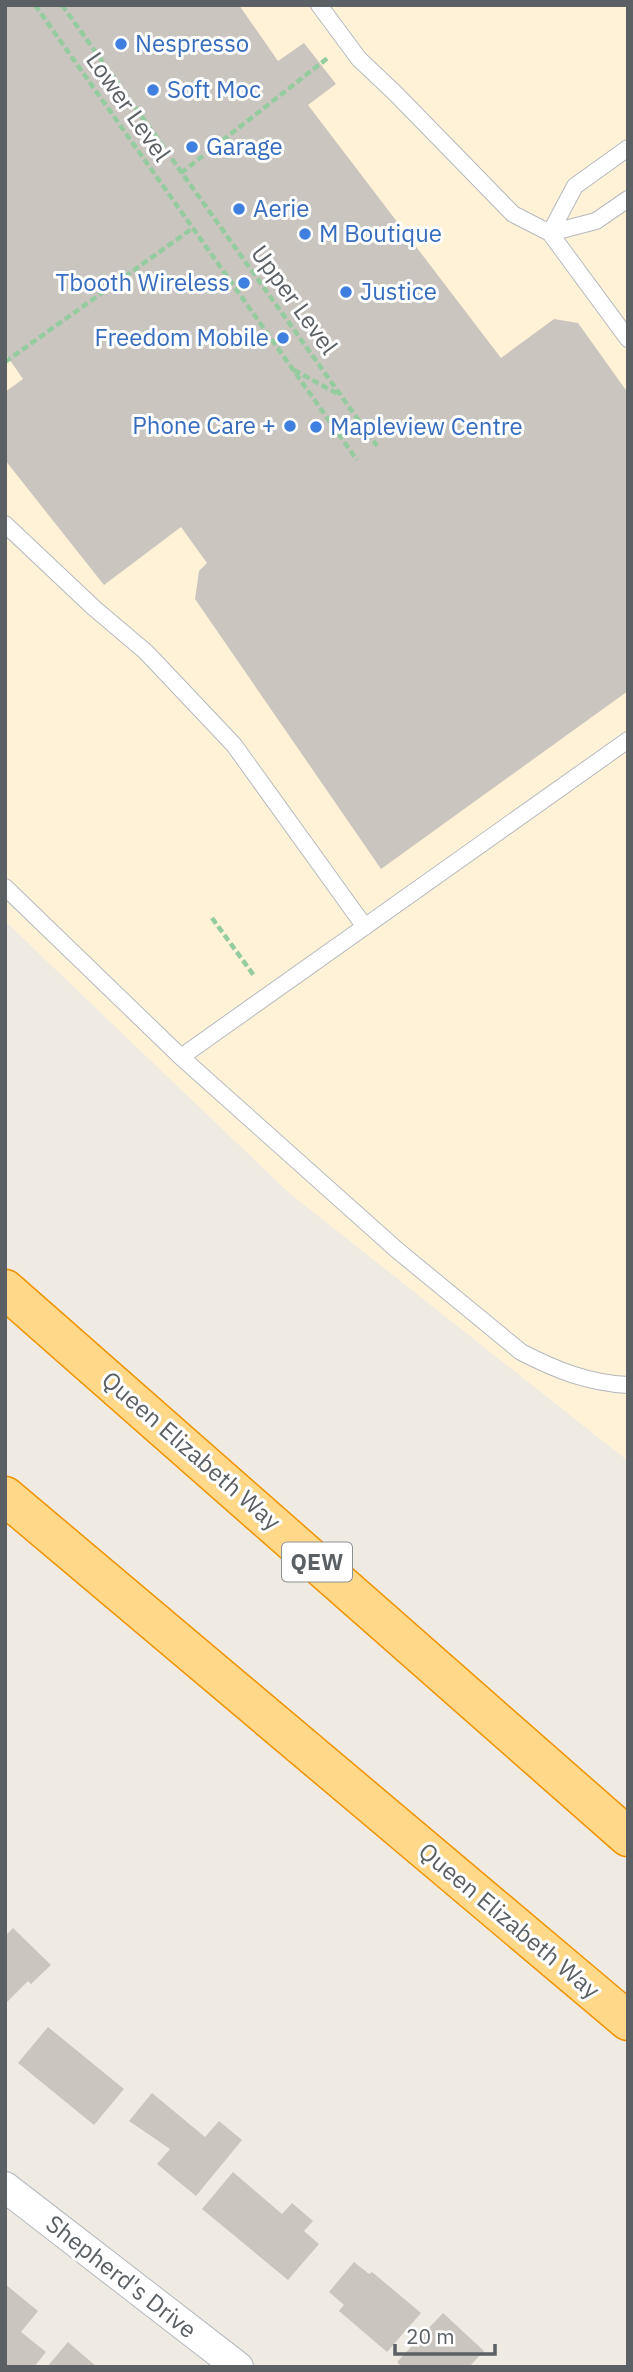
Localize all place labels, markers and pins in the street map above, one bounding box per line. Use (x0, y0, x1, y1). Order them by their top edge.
place label: Nespresso (135, 27, 249, 59)
marker: Nespresso (113, 36, 129, 52)
place label: Soft Moc (167, 73, 261, 105)
marker: Soft Moc (145, 82, 161, 98)
place label: Garage (206, 130, 283, 162)
marker: Garage (184, 139, 200, 155)
place label: Aerie (253, 192, 310, 224)
marker: Aerie (231, 201, 247, 217)
place label: M Boutique (319, 217, 442, 249)
marker: M Boutique (297, 226, 313, 242)
place label: Tbooth Wireless (56, 266, 230, 298)
marker: Tbooth Wireless (236, 275, 252, 291)
place label: Justice (360, 275, 437, 307)
marker: Justice (338, 284, 354, 300)
place label: Freedom Mobile (94, 321, 269, 353)
marker: Freedom Mobile (275, 330, 291, 346)
place label: Phone Care + (132, 409, 276, 441)
place label: Mapleview Centre (330, 410, 523, 442)
marker: Phone Care + (282, 418, 298, 434)
marker: Mapleview Centre (308, 419, 324, 435)

